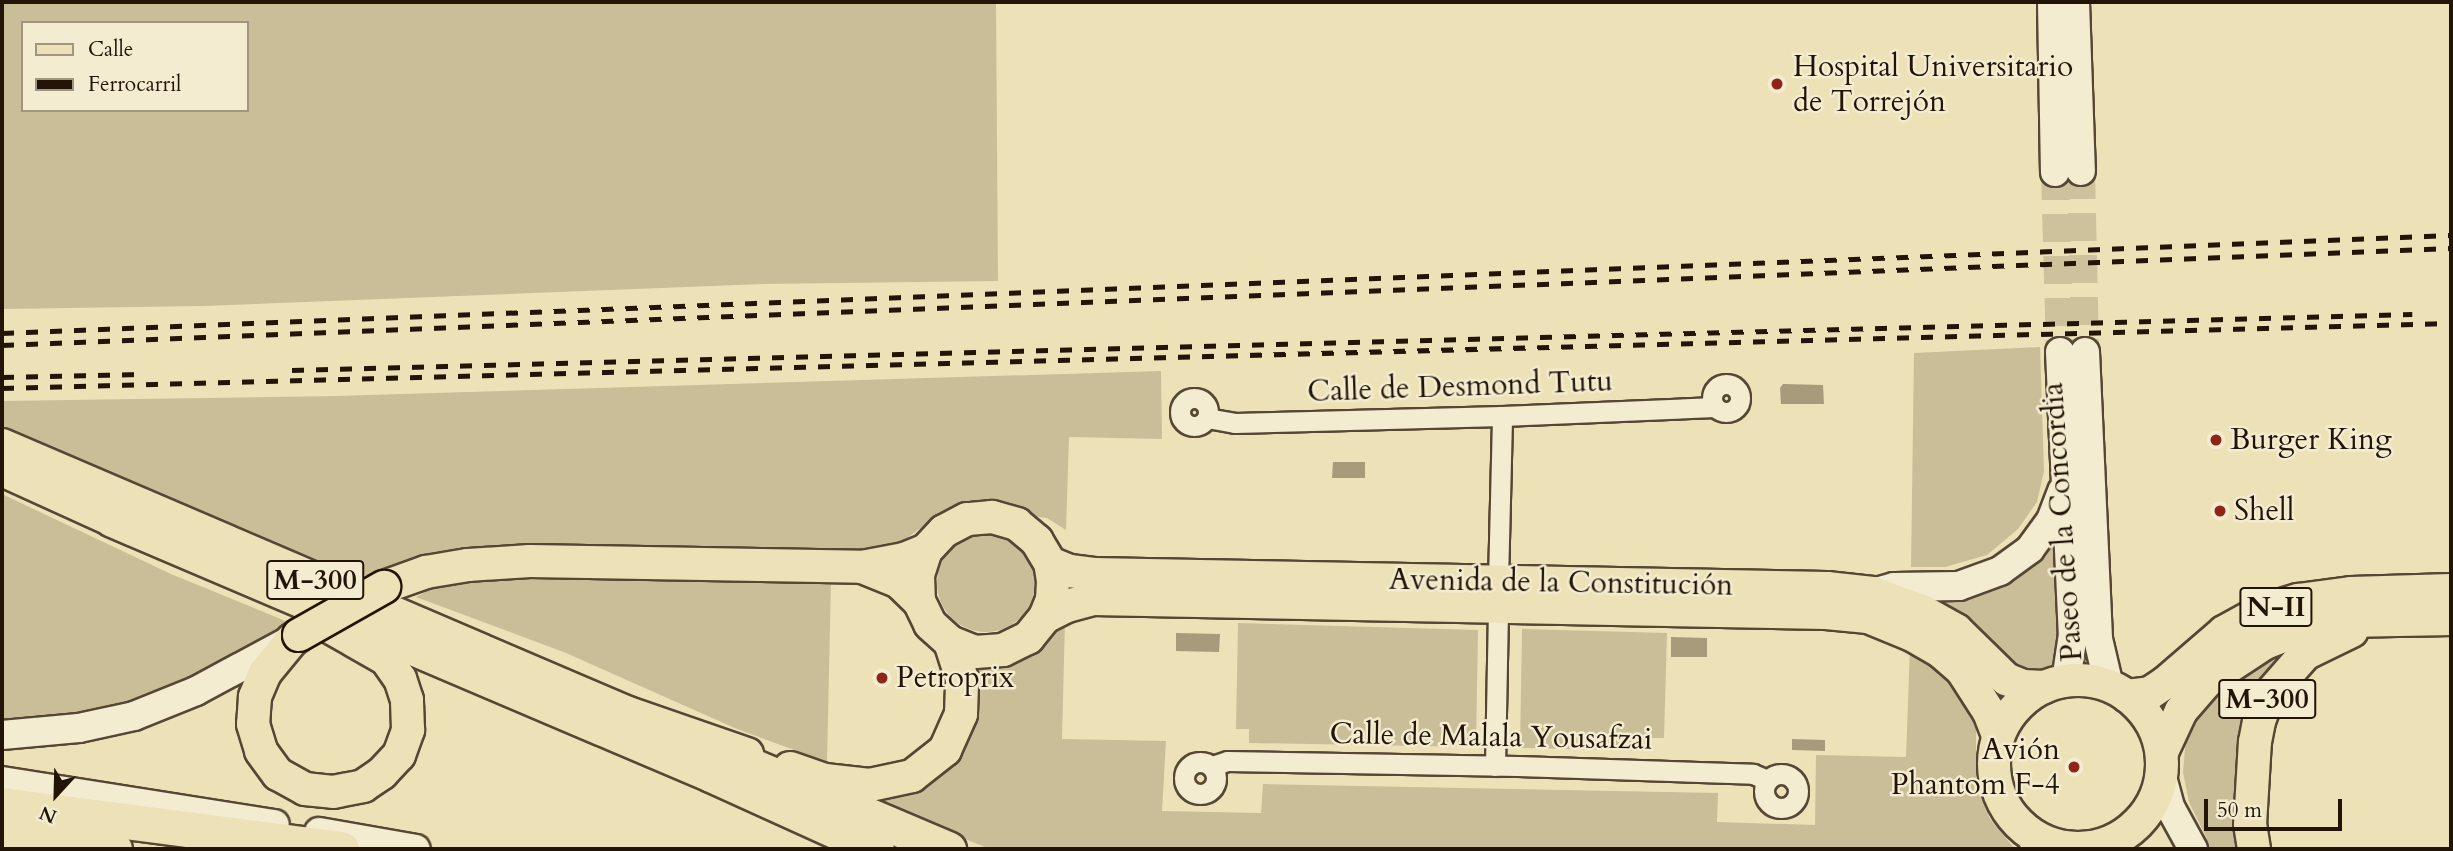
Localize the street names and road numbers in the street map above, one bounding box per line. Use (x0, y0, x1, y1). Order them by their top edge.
street label: Calle de Desmond Tutu (1307, 364, 1613, 410)
street label: Paseo de la Concordia (2035, 381, 2091, 663)
road number: M-300 (266, 556, 364, 604)
street label: Avenida de la Constitución (1389, 562, 1733, 604)
road number: N-II (2239, 582, 2313, 632)
road number: M-300 (2218, 674, 2316, 724)
street label: Calle de Malala Yousafzai (1329, 716, 1653, 758)

